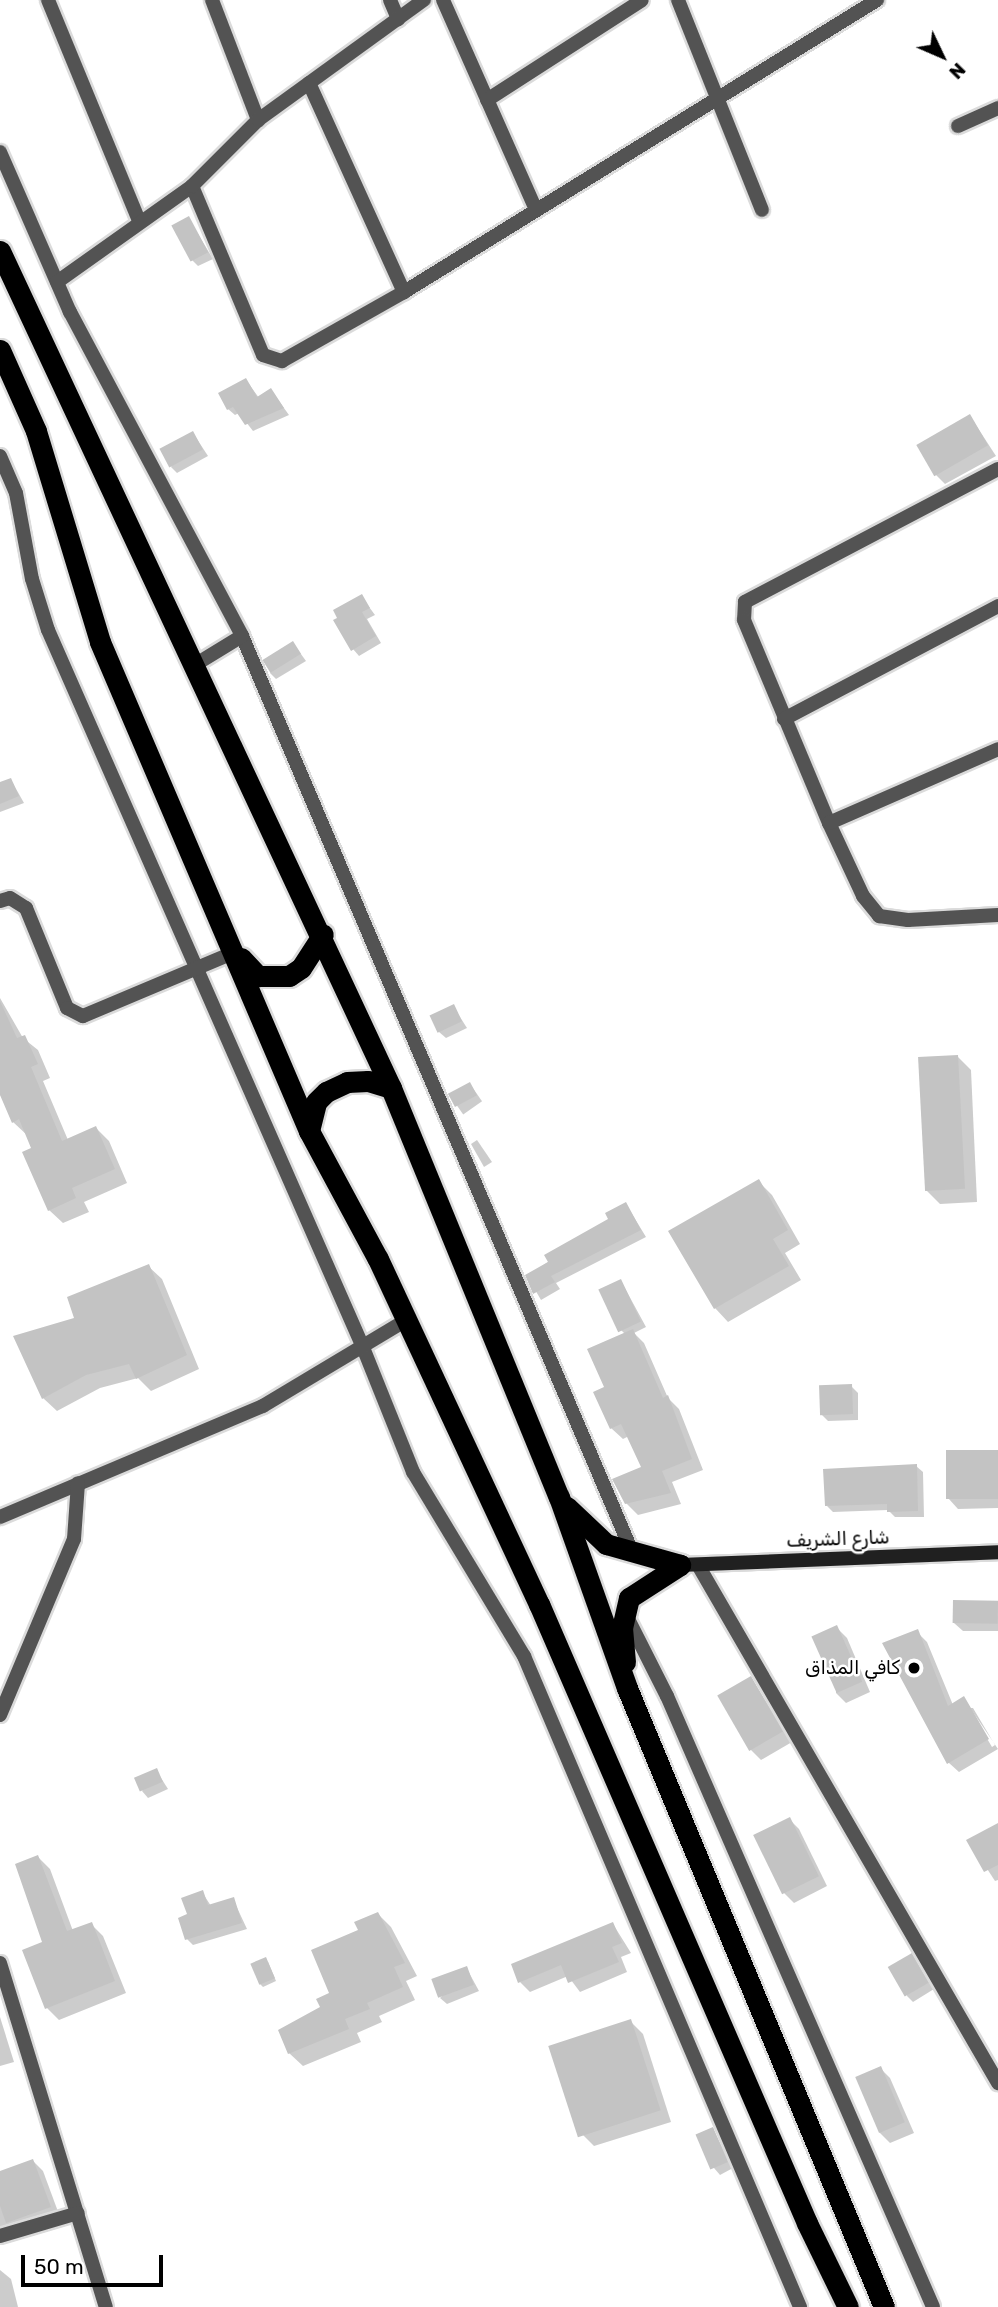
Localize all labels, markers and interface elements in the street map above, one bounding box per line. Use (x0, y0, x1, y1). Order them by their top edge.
north arrow (907, 21, 977, 91)
text: N (944, 58, 970, 84)
street label: شارع الشريف (786, 1526, 890, 1552)
place label: كافي المذاق (805, 1657, 900, 1679)
marker: كافي المذاق (906, 1660, 922, 1676)
scale bar (24, 2240, 166, 2284)
text: 50 m (34, 2254, 84, 2279)

